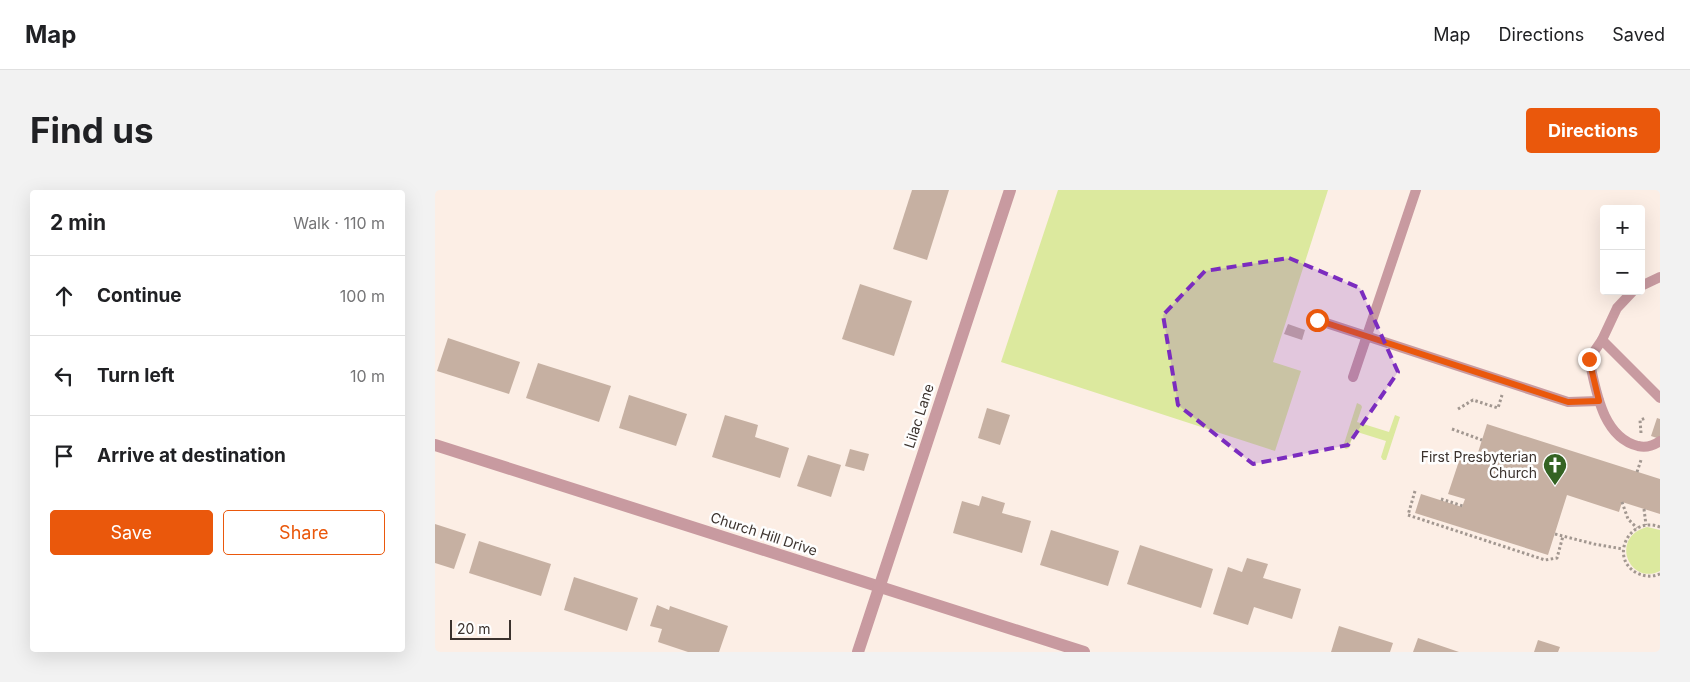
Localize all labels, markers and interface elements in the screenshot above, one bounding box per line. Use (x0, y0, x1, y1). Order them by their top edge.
text: Map (25, 20, 76, 49)
text: Map (1433, 24, 1471, 45)
text: Directions (1499, 24, 1584, 45)
text: Saved (1612, 24, 1665, 45)
button: Directions (1526, 108, 1660, 153)
text: Find us (30, 109, 154, 151)
map controls (1600, 205, 1645, 295)
button: + (1600, 205, 1645, 250)
text: 2 min (50, 210, 106, 235)
text: Walk · 110 m (293, 213, 385, 233)
button: − (1600, 250, 1645, 295)
icon: ahead (50, 282, 78, 310)
text: Continue (97, 284, 182, 307)
text: 100 m (340, 286, 385, 306)
route start (1306, 309, 1329, 332)
route end (1578, 348, 1601, 371)
icon: left (50, 362, 78, 390)
text: Turn left (97, 364, 175, 387)
text: 10 m (350, 366, 385, 386)
street label: Lilac Lane (900, 381, 937, 450)
icon: arrive (50, 442, 78, 470)
text: Arrive at destination (97, 444, 286, 467)
place label: First Presbyterian Church (1421, 448, 1537, 481)
church icon: First Presbyterian Church (1542, 452, 1568, 486)
street label: Church Hill Drive (709, 508, 820, 559)
button: Save (50, 510, 213, 555)
button: Share (223, 510, 385, 555)
scale bar (450, 617, 511, 640)
text: 20 m (457, 620, 491, 637)

